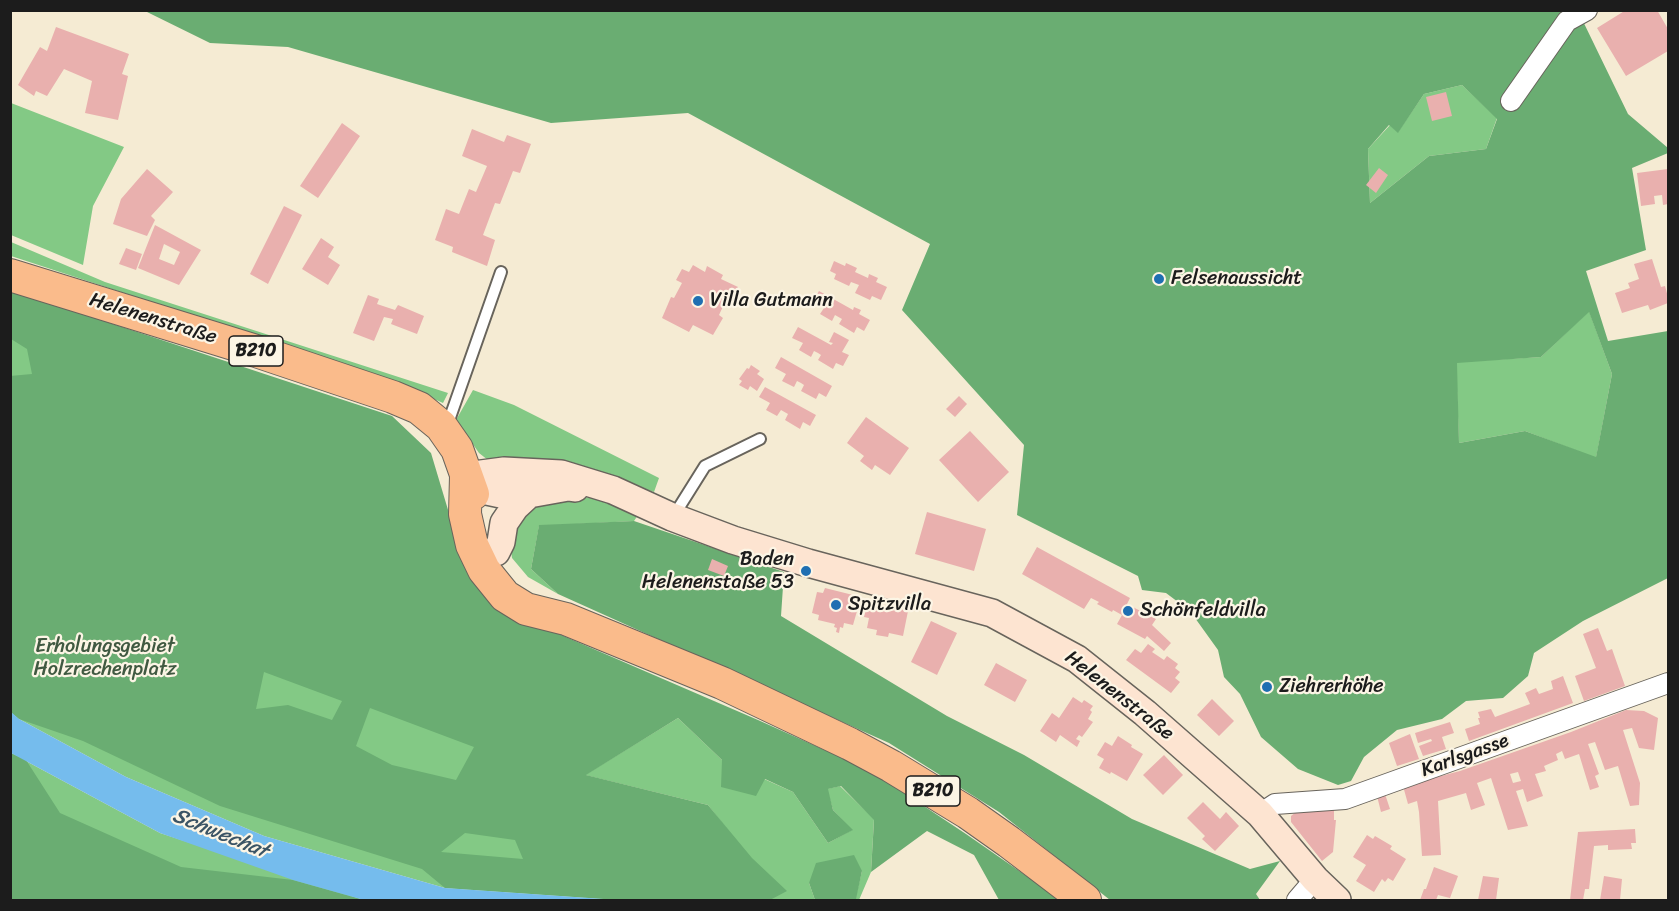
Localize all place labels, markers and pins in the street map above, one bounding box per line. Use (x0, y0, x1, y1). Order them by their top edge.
place label: Felsenaussicht (1171, 267, 1302, 291)
marker: Felsenaussicht (1152, 272, 1166, 286)
place label: Villa Gutmann (710, 289, 833, 313)
marker: Villa Gutmann (691, 294, 705, 308)
place label: Baden Helenenstaße 53 (642, 548, 794, 595)
marker: Baden Helenenstaße 53 (799, 564, 813, 578)
place label: Spitzvilla (848, 593, 931, 617)
marker: Spitzvilla (829, 598, 843, 612)
place label: Schönfeldvilla (1140, 599, 1266, 623)
marker: Schönfeldvilla (1121, 604, 1135, 618)
place label: Ziehrerhöhe (1279, 675, 1384, 699)
marker: Ziehrerhöhe (1260, 680, 1274, 694)

